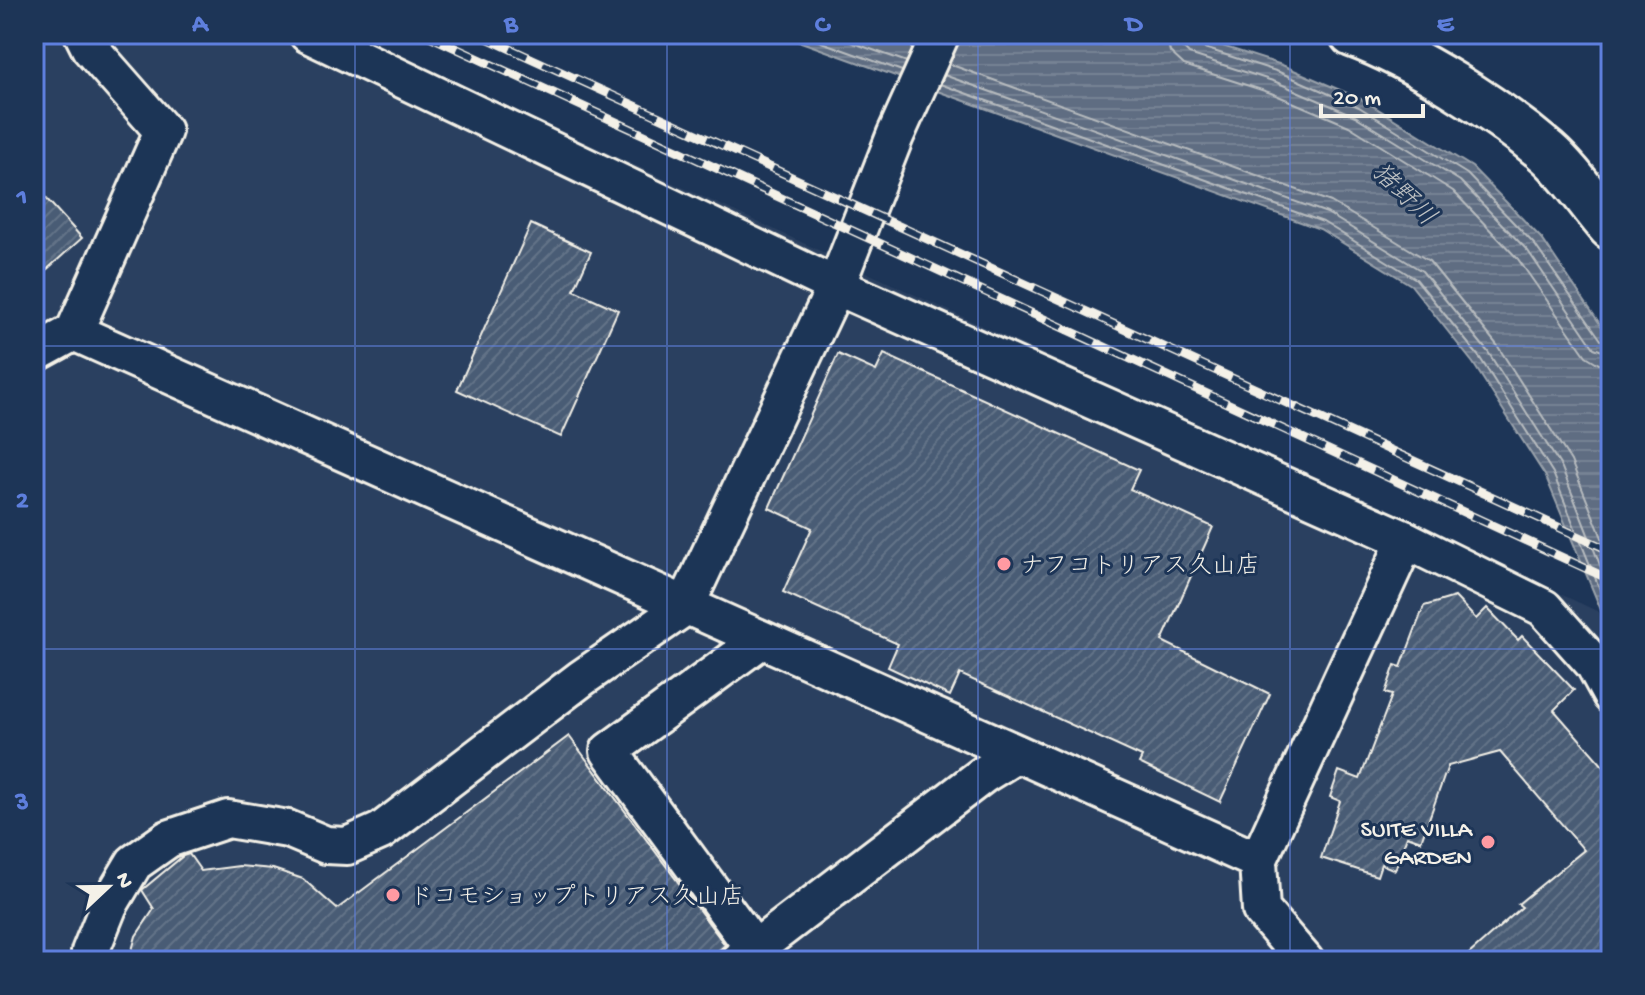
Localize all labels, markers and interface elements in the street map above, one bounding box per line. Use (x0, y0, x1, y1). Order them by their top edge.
text: A (191, 11, 209, 42)
text: B (503, 11, 519, 42)
text: C (815, 11, 832, 42)
text: D (1124, 11, 1144, 42)
text: E (1437, 11, 1455, 42)
scale bar (1321, 68, 1423, 118)
text: 20 m (1333, 85, 1381, 114)
water label: 猪野川 (1363, 157, 1441, 234)
text: 1 (16, 184, 27, 215)
text: 2 (16, 487, 29, 518)
place label: ナフコトリアス久山店 (1020, 552, 1260, 582)
marker: ナフコトリアス久山店 (995, 555, 1013, 573)
text: 3 (14, 789, 29, 820)
place label: SUITE VILLA GARDEN (1361, 817, 1474, 874)
marker: SUITE VILLA GARDEN (1479, 833, 1497, 851)
north arrow (68, 847, 148, 927)
text: N (108, 869, 138, 893)
place label: ドコモショップトリアス久山店 (409, 883, 744, 913)
marker: ドコモショップトリアス久山店 (384, 886, 402, 904)

